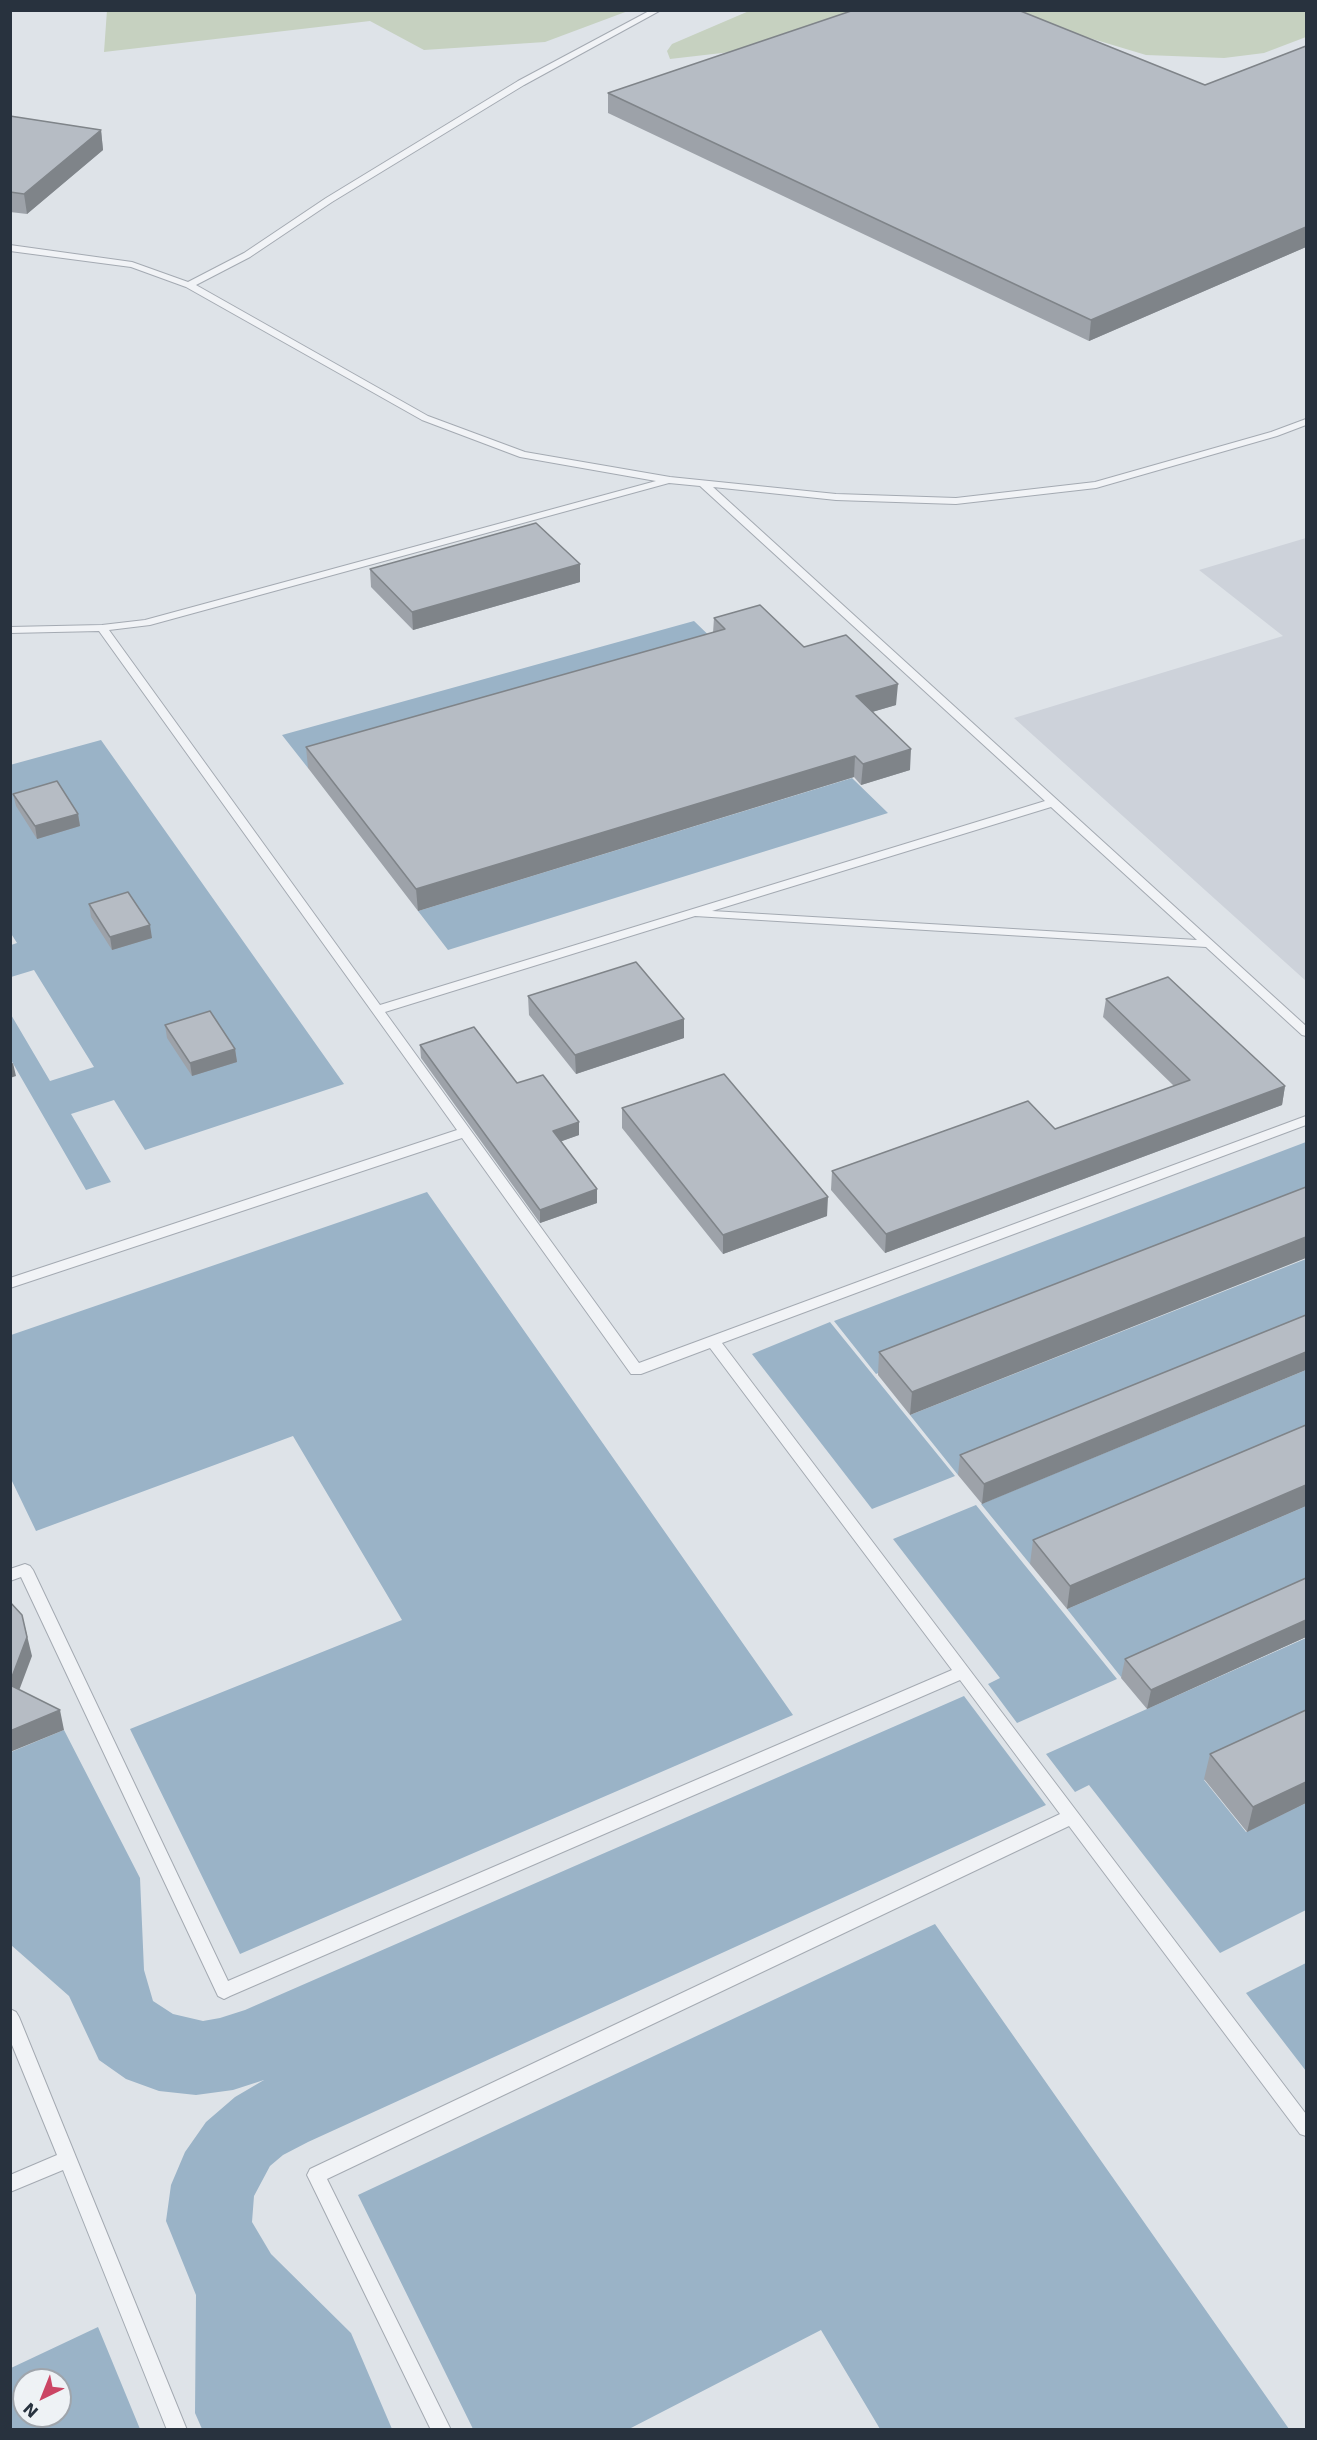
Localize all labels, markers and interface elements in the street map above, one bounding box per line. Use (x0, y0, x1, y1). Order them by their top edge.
north arrow (12, 2368, 72, 2428)
text: N (19, 2399, 42, 2422)

